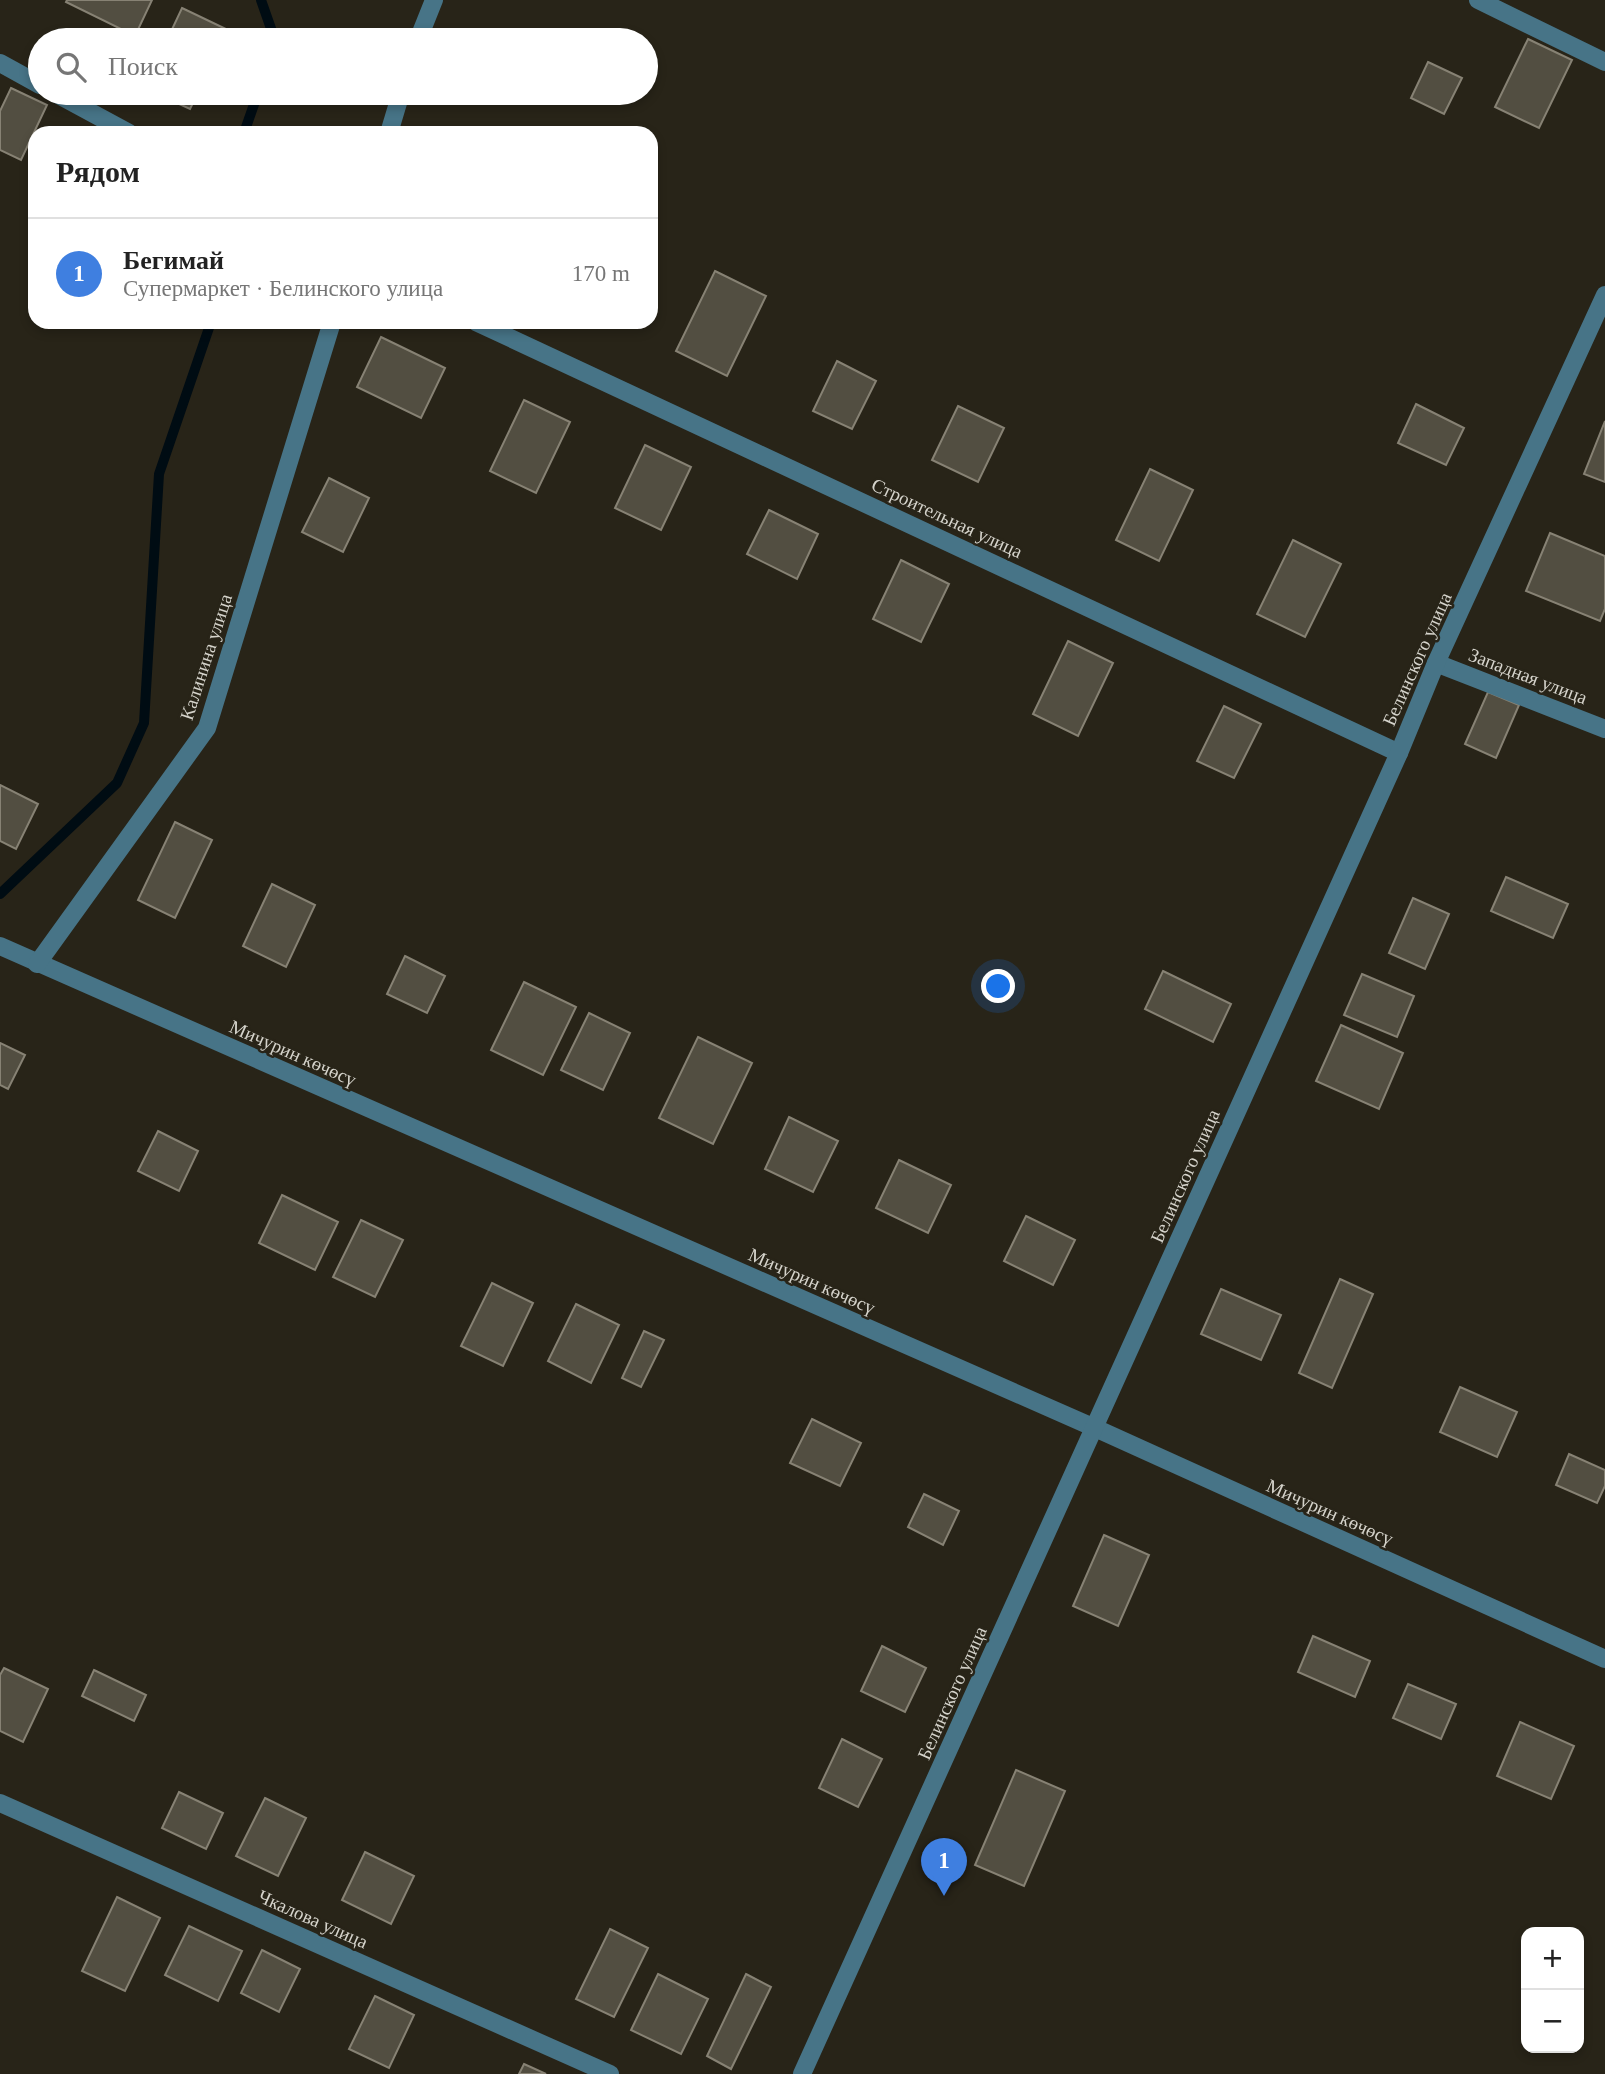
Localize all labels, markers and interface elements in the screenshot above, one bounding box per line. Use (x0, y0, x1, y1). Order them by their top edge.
search box (28, 28, 658, 105)
icon: search (52, 48, 90, 86)
text: Поиск (108, 52, 178, 81)
text: Рядом (56, 155, 140, 188)
text: Бегимай (123, 246, 224, 275)
text: 1 (73, 261, 85, 286)
text: 170 m (572, 261, 630, 286)
text: Супермаркет · Белинского улица (123, 276, 443, 301)
street label: Строительная улица (868, 474, 1026, 562)
street label: Белинского улица (1378, 589, 1456, 729)
street label: Калинина улица (176, 591, 236, 723)
street label: Западная улица (1466, 644, 1591, 708)
your location (981, 969, 1015, 1003)
street label: Мичурин көчөсү (226, 1016, 360, 1091)
street label: Белинского улица (1146, 1106, 1224, 1246)
street label: Мичурин көчөсү (745, 1244, 879, 1319)
street label: Мичурин көчөсү (1263, 1475, 1397, 1550)
street label: Белинского улица (913, 1623, 991, 1763)
pin: 1 (921, 1838, 967, 1896)
street label: Чкалова улица (255, 1885, 372, 1953)
map controls (1521, 1927, 1584, 2053)
button: + (1521, 1927, 1584, 1990)
button: − (1521, 1990, 1584, 2053)

